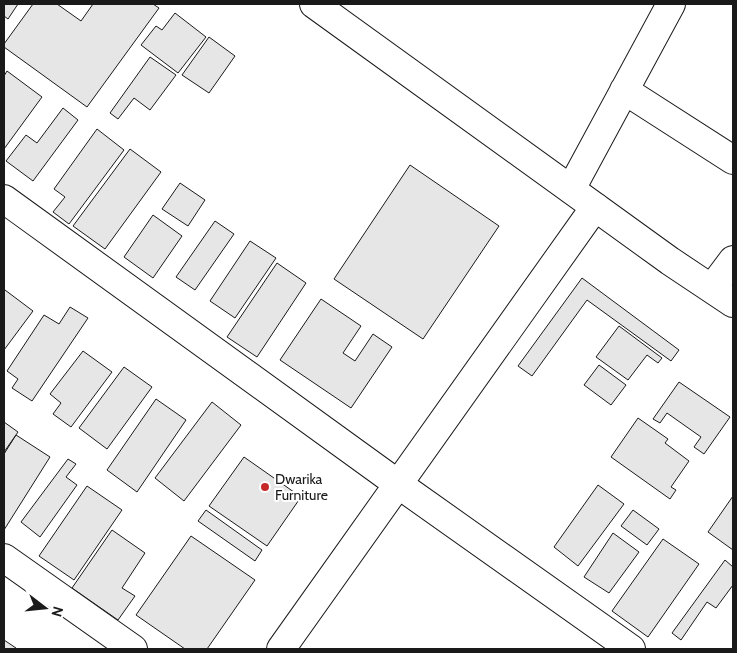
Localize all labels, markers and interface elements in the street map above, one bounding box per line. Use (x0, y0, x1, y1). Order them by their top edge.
place label: Dwarika Furniture (275, 470, 328, 504)
marker: Dwarika Furniture (259, 481, 271, 493)
north arrow (20, 583, 70, 633)
text: N (47, 604, 68, 619)

